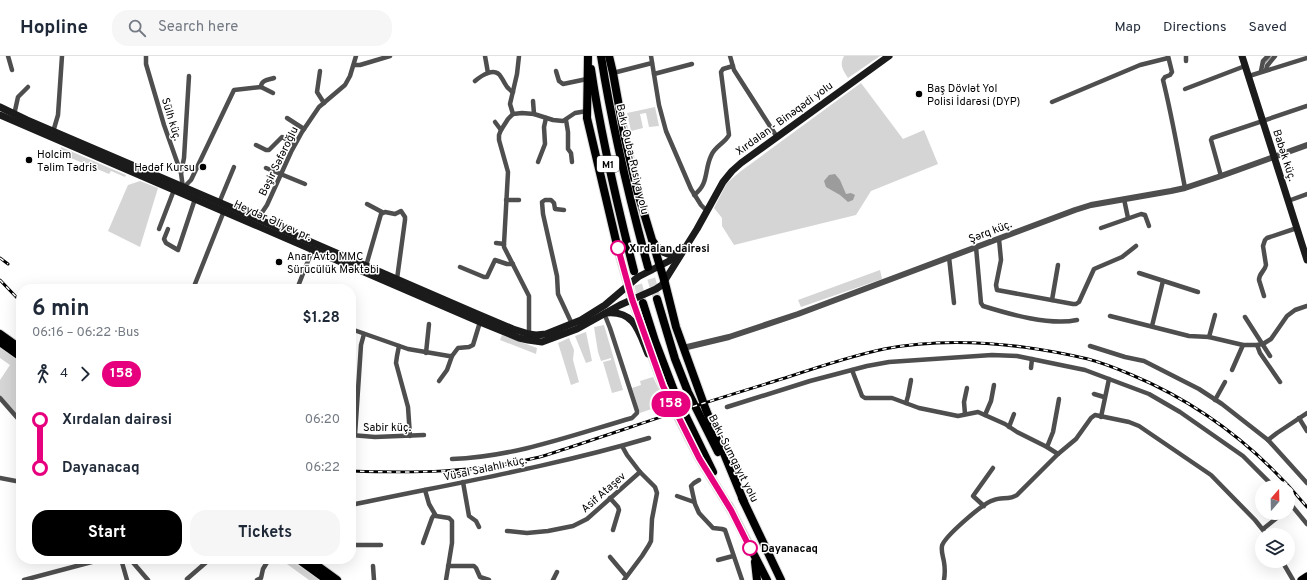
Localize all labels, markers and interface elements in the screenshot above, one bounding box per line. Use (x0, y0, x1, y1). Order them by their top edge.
search box (112, 10, 392, 46)
text: Hopline (20, 16, 88, 40)
icon: search (126, 17, 148, 39)
text: Search here (158, 18, 238, 37)
text: Map (1115, 19, 1141, 36)
text: Directions (1163, 19, 1227, 36)
text: Saved (1249, 19, 1287, 36)
street label: Xırdalan - Binəqədi yolu (733, 79, 836, 159)
place label: Baş Dövlət Yol Polisi İdarəsi (DYP) (927, 82, 1020, 109)
marker: Baş Dövlət Yol Polisi İdarəsi (DYP) (914, 89, 924, 99)
street label: Sülh küç. (158, 96, 184, 143)
street label: Bakı-Quba-Rusiya yolu (612, 103, 652, 216)
street label: Bəşir Səfəroğlu (256, 124, 302, 198)
street label: Babək küç. (1269, 128, 1299, 183)
place label: Holcim Təlim Tədris (37, 148, 97, 175)
marker: Holcim Təlim Tədris (24, 155, 34, 165)
road number: M1 (597, 156, 619, 172)
place label: Hədəf Kursu (134, 161, 195, 175)
marker: Hədəf Kursu (198, 162, 208, 172)
street label: Heydər Əliyev pr. (231, 197, 314, 244)
street label: Şərq küç. (967, 217, 1014, 247)
marker: Xırdalan dairəsi (610, 240, 626, 256)
place label: Xırdalan dairəsi (629, 242, 710, 256)
place label: Anar Avto MMC Sürücülük Məktəbi (287, 250, 379, 277)
marker: Anar Avto MMC Sürücülük Məktəbi (274, 257, 284, 267)
text: 6 min (32, 296, 90, 323)
text: $1.28 (303, 309, 340, 328)
text: 06:16 – 06:22 · Bus (32, 325, 139, 341)
icon: walk (32, 363, 54, 385)
icon: forward (74, 363, 96, 385)
text: 158 (110, 365, 133, 382)
text: 4 (60, 366, 68, 382)
line badge: 158 (648, 391, 694, 417)
text: 158 (660, 395, 682, 412)
text: Xırdalan dairəsi (62, 411, 172, 430)
text: 06:20 (305, 412, 340, 428)
street label: Bakı-Sumqayıt yolu (705, 412, 761, 505)
street label: Sabir küç. (363, 421, 411, 435)
street label: Vüsal Salahlı küç. (442, 453, 528, 485)
text: Dayanacaq (62, 459, 140, 478)
text: 06:22 (305, 460, 340, 476)
street label: Asif Ataşev (578, 469, 629, 516)
north arrow (1255, 480, 1295, 520)
map controls (1255, 480, 1295, 568)
button: Start (32, 510, 182, 556)
button: Tickets (190, 510, 340, 556)
button: layers (1255, 528, 1295, 568)
marker: Dayanacaq (742, 540, 758, 556)
place label: Dayanacaq (761, 542, 818, 556)

